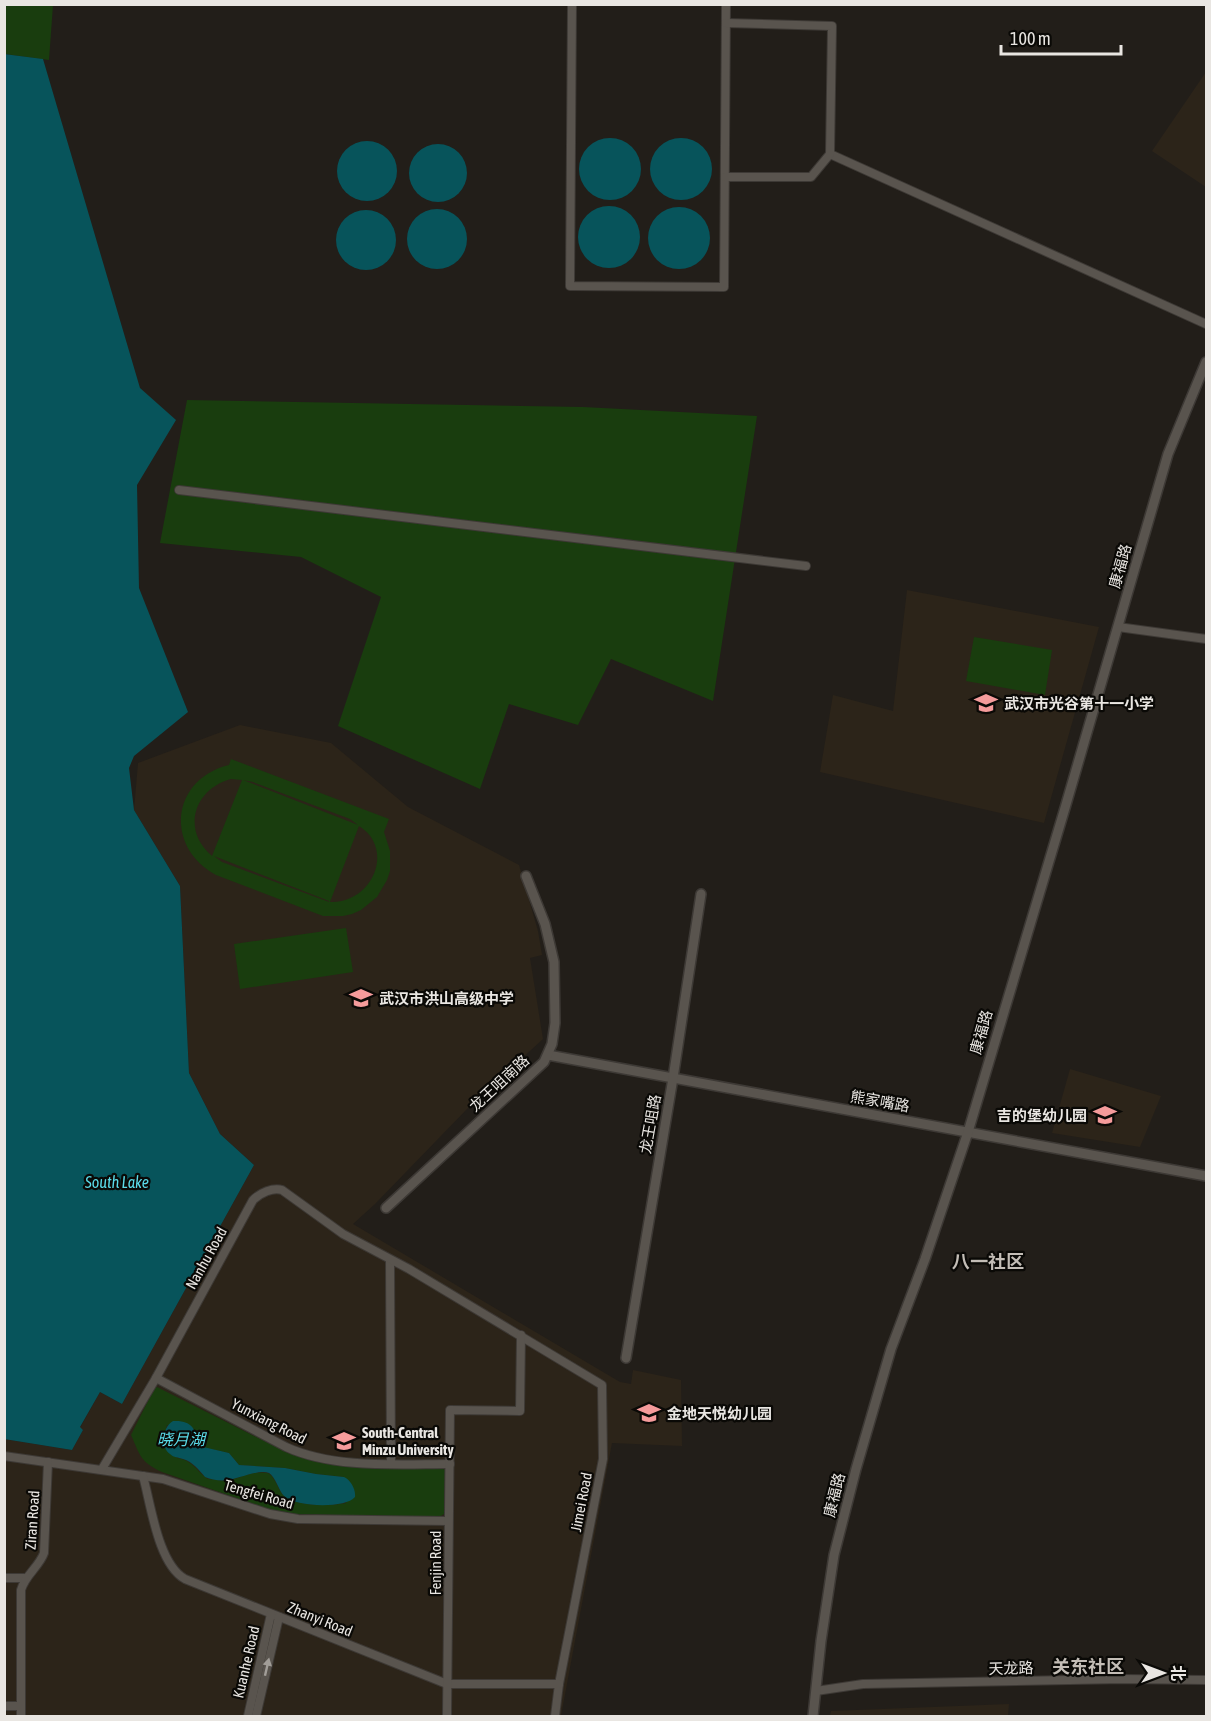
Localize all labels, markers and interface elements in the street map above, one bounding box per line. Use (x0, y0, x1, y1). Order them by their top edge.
scale bar (1001, 18, 1121, 56)
text: 100 m (1010, 28, 1051, 49)
street label: 康福路 (1106, 542, 1134, 590)
school or university icon: 武汉市光谷第十一小学 (973, 690, 999, 716)
place label: 武汉市光谷第十一小学 (1004, 695, 1154, 712)
school or university icon: 武汉市洪山高级中学 (348, 985, 374, 1011)
place label: 武汉市洪山高级中学 (379, 990, 514, 1007)
street label: 康福路 (967, 1008, 995, 1056)
street label: 龙王咀南路 (466, 1051, 532, 1115)
street label: 熊家嘴路 (849, 1087, 911, 1115)
street label: 龙王咀路 (636, 1093, 664, 1155)
school or university icon: 吉的堡幼儿园 (1092, 1102, 1118, 1128)
place label: 吉的堡幼儿园 (997, 1107, 1087, 1124)
water label: South Lake (84, 1173, 149, 1191)
street label: Nanhu Road (182, 1224, 230, 1292)
district label: 八一社区 (952, 1251, 1024, 1272)
street label: Yunxiang Road (229, 1395, 309, 1447)
school or university icon: 金地天悦幼儿园 (636, 1400, 662, 1426)
place label: 金地天悦幼儿园 (667, 1405, 772, 1422)
place label: South-Central Minzu University (362, 1424, 454, 1458)
school or university icon: South-Central Minzu University (331, 1428, 357, 1454)
water label: 晓月湖 (157, 1430, 208, 1448)
street label: Jimei Road (567, 1471, 595, 1533)
street label: 康福路 (820, 1471, 848, 1519)
street label: Tengfei Road (222, 1476, 296, 1512)
street label: Ziran Road (21, 1490, 43, 1550)
street label: Fenjin Road (427, 1531, 444, 1595)
street label: Zhanyi Road (285, 1598, 355, 1640)
street label: Kuanhe Road (229, 1624, 263, 1700)
north arrow (1133, 1643, 1193, 1703)
district label: 关东社区 (1052, 1656, 1124, 1677)
one-way arrow (263, 1658, 273, 1676)
street label: 天龙路 (988, 1659, 1034, 1677)
text: 北 (1169, 1665, 1187, 1681)

